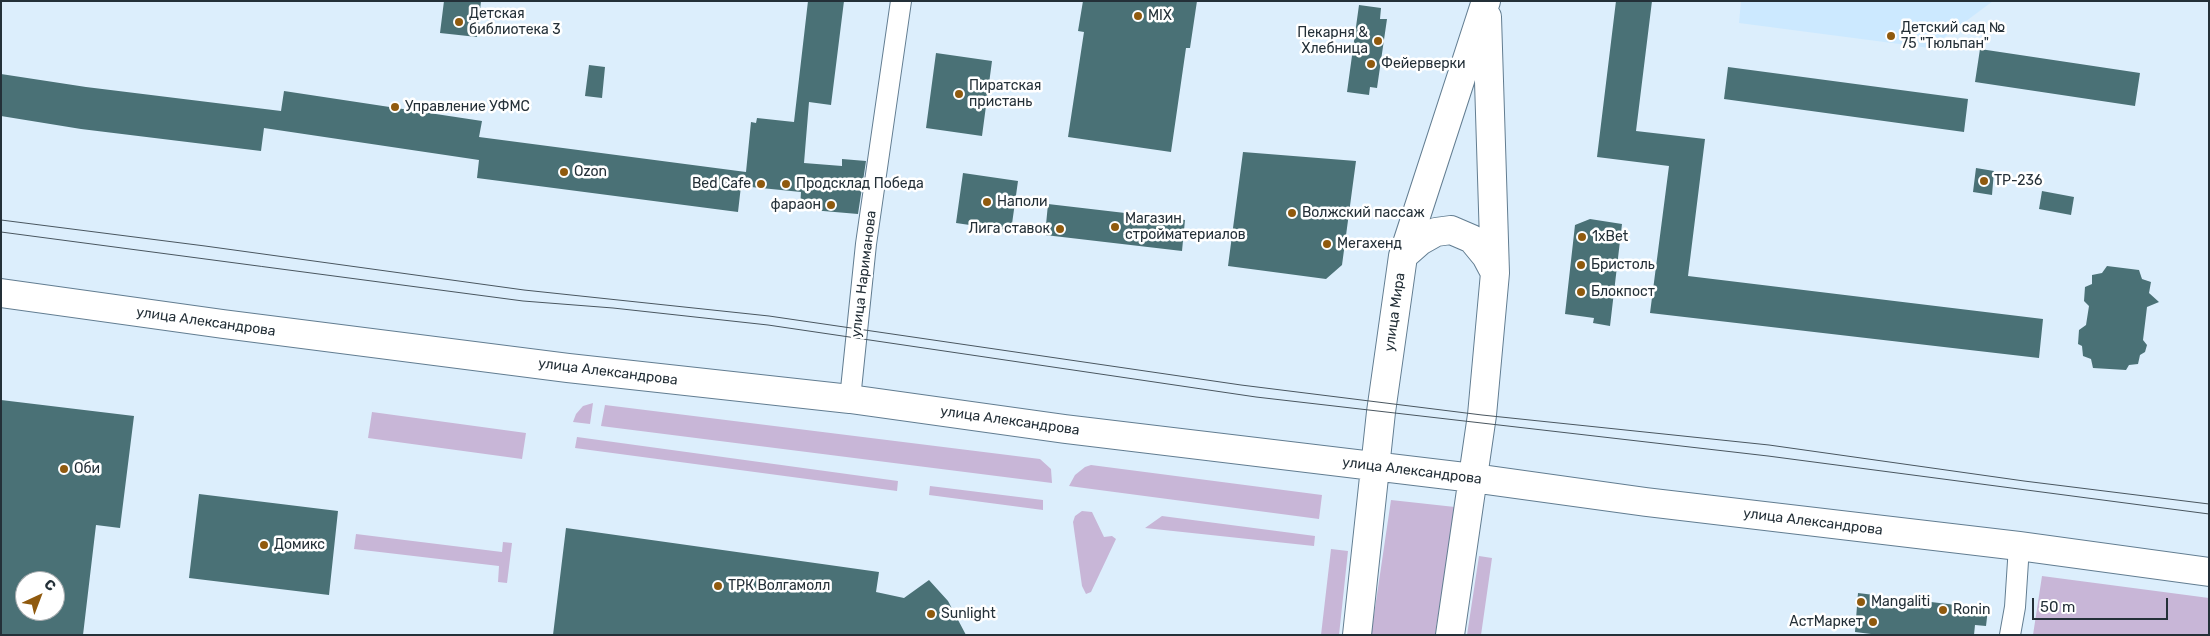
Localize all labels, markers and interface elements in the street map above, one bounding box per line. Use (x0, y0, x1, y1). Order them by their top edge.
place label: Детская библиотека 3 (469, 6, 561, 38)
place label: MIX (1148, 8, 1172, 24)
marker: MIX (1132, 10, 1144, 22)
marker: Детская библиотека 3 (453, 16, 465, 28)
place label: Детский сад № 75 "Тюльпан" (1901, 20, 2005, 52)
place label: Пекарня & Хлебница (1297, 25, 1368, 58)
marker: Детский сад № 75 "Тюльпан" (1885, 30, 1897, 42)
marker: Пекарня & Хлебница (1372, 35, 1384, 47)
place label: Фейерверки (1381, 56, 1466, 72)
marker: Фейерверки (1365, 58, 1377, 70)
place label: Пиратская пристань (969, 78, 1041, 110)
marker: Пиратская пристань (953, 88, 965, 100)
place label: Управление УФМС (405, 99, 530, 115)
marker: Управление УФМС (389, 101, 401, 113)
place label: Ozon (574, 164, 607, 180)
marker: Ozon (558, 166, 570, 178)
place label: ТР-236 (1994, 173, 2042, 189)
marker: ТР-236 (1978, 175, 1990, 187)
place label: Bed Cafe (692, 176, 751, 192)
place label: Продсклад Победа (796, 176, 924, 192)
marker: Bed Cafe (755, 178, 767, 190)
marker: Продсклад Победа (780, 178, 792, 190)
place label: Наполи (997, 194, 1048, 210)
marker: Наполи (981, 196, 993, 208)
place label: фараон (771, 197, 821, 213)
marker: фараон (825, 199, 837, 211)
place label: Волжский пассаж (1302, 205, 1425, 221)
marker: Волжский пассаж (1286, 207, 1298, 219)
street label: улица Нариманова (848, 210, 880, 338)
place label: Магазин стройматериалов (1125, 211, 1246, 243)
place label: Лига ставок (968, 221, 1050, 237)
marker: Магазин стройматериалов (1109, 221, 1121, 233)
marker: Лига ставок (1054, 223, 1066, 235)
place label: 1xBet (1592, 229, 1628, 245)
marker: 1xBet (1576, 231, 1588, 243)
place label: Мегахенд (1337, 236, 1402, 252)
marker: Мегахенд (1321, 238, 1333, 250)
place label: Бристоль (1591, 257, 1655, 273)
marker: Бристоль (1575, 259, 1587, 271)
street label: улица Мира (1381, 272, 1409, 352)
place label: Блокпост (1591, 284, 1655, 300)
marker: Блокпост (1575, 286, 1587, 298)
street label: улица Александрова (135, 304, 277, 340)
street label: улица Александрова (537, 355, 679, 389)
street label: улица Александрова (939, 403, 1081, 439)
street label: улица Александрова (1341, 454, 1483, 488)
place label: Оби (74, 461, 100, 477)
marker: Оби (58, 463, 70, 475)
street label: улица Александрова (1742, 505, 1884, 539)
place label: Домикс (274, 537, 325, 553)
marker: Домикс (258, 539, 270, 551)
north arrow (15, 571, 65, 621)
text: С (40, 576, 59, 595)
place label: ТРК Волгамолл (728, 578, 830, 594)
marker: ТРК Волгамолл (712, 580, 724, 592)
scale bar (2035, 588, 2171, 620)
place label: Mangaliti (1871, 594, 1930, 610)
marker: Mangaliti (1855, 596, 1867, 608)
text: 50 m (2040, 598, 2075, 616)
place label: Ronin (1953, 602, 1990, 618)
marker: Ronin (1937, 604, 1949, 616)
place label: Sunlight (941, 606, 996, 622)
marker: Sunlight (925, 608, 937, 620)
place label: АстМаркет (1789, 614, 1863, 630)
marker: АстМаркет (1867, 616, 1879, 628)

